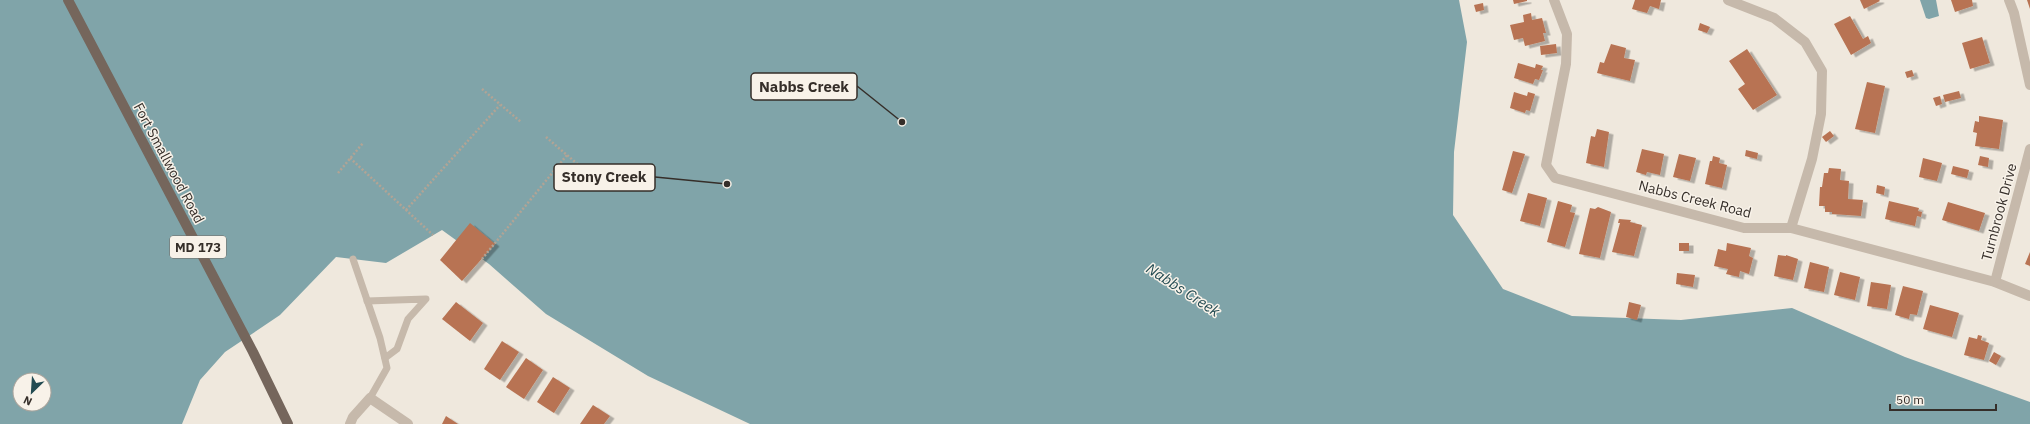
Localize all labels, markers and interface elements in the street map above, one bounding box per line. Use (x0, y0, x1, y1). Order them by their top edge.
callout: Nabbs Creek (751, 73, 857, 100)
text: Nabbs Creek (759, 77, 849, 96)
street label: Fort Smallwood Road (130, 100, 208, 226)
street label: Turnbrook Drive (1977, 161, 2021, 263)
callout: Stony Creek (554, 164, 655, 191)
text: Stony Creek (561, 167, 647, 186)
street label: Nabbs Creek Road (1637, 176, 1753, 222)
road number: MD 173 (170, 236, 226, 258)
water label: Nabbs Creek (1143, 259, 1224, 321)
north arrow (12, 372, 52, 412)
scale bar (1890, 386, 1996, 412)
text: 50 m (1896, 392, 1924, 407)
text: N (21, 393, 34, 409)

